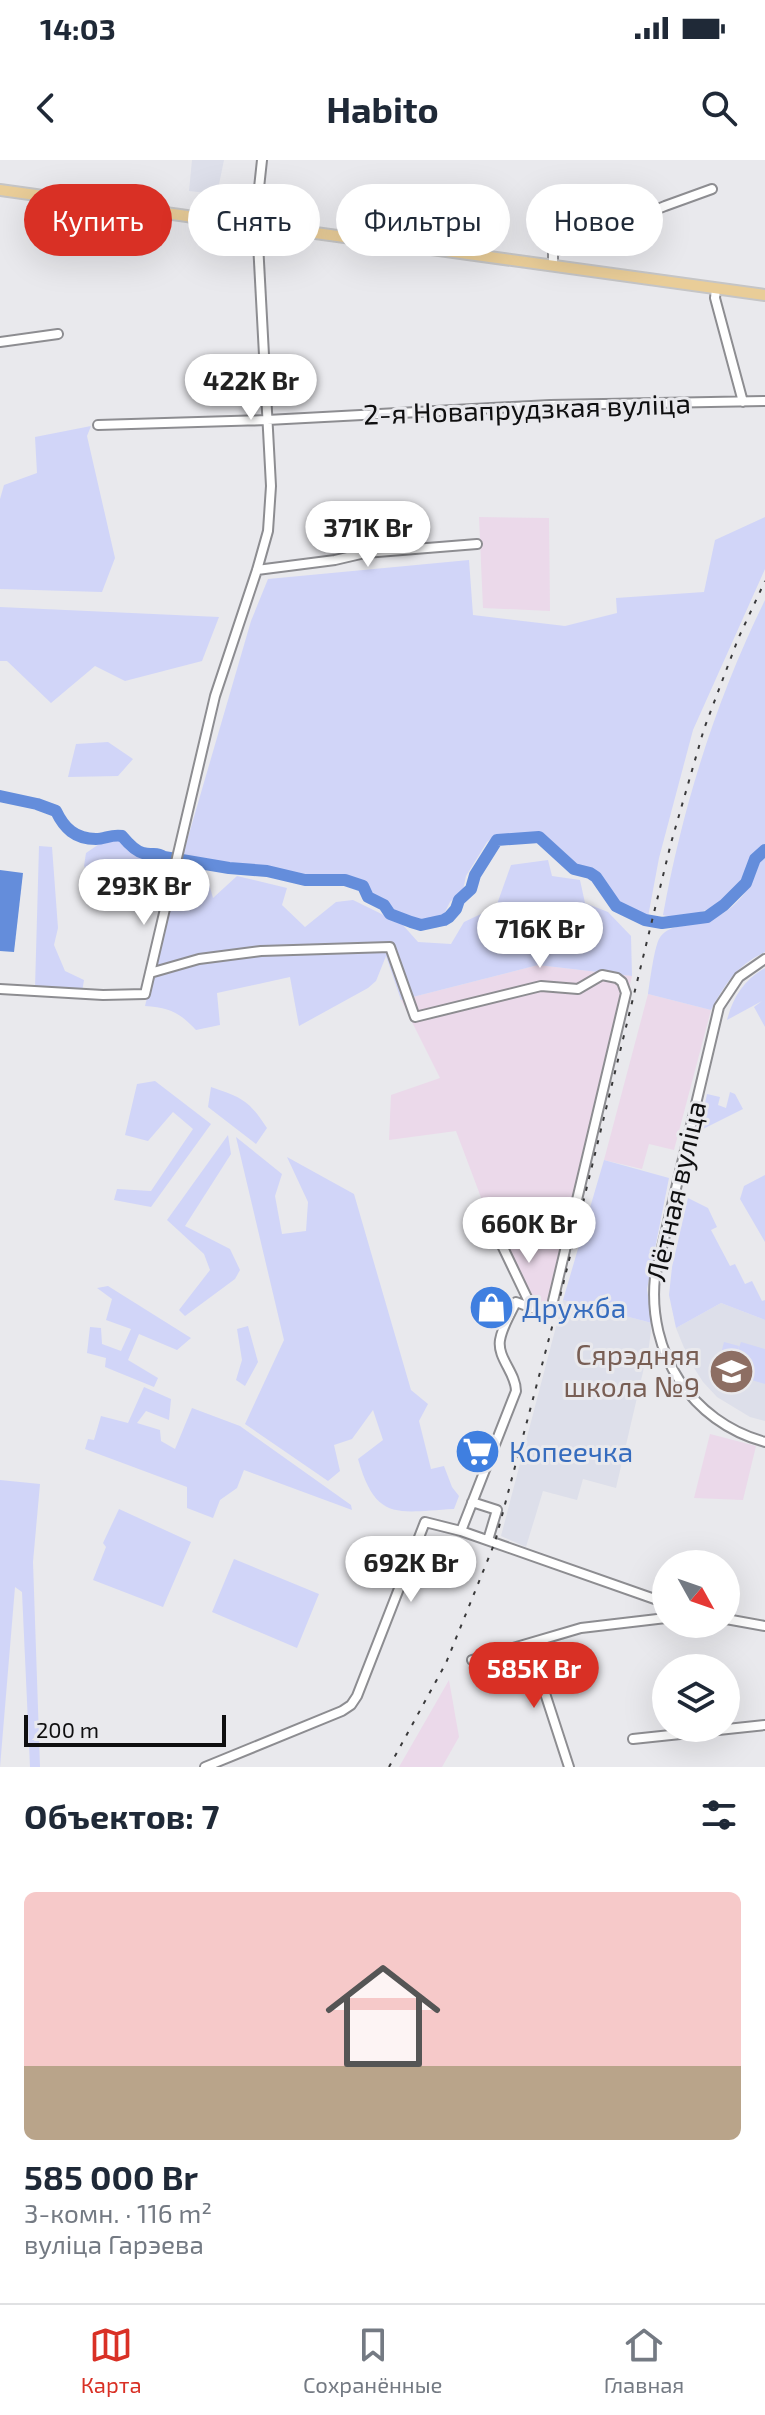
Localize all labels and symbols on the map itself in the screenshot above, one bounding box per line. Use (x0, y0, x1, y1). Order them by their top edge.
pin: 422K Br (177, 354, 325, 422)
street label: 2-я Новапрудзкая вуліца (363, 385, 691, 431)
pin: 371K Br (294, 501, 442, 569)
pin: 293K Br (70, 859, 218, 927)
pin: 716K Br (466, 902, 614, 970)
street label: Лётная вуліца (638, 1097, 712, 1284)
pin: 660K Br (455, 1197, 603, 1265)
shop icon: Дружба (467, 1284, 515, 1332)
place label: Дружба (522, 1290, 626, 1324)
place label: Сярэдняя школа №9 (563, 1337, 700, 1403)
school or university icon: Сярэдняя школа №9 (707, 1347, 755, 1395)
supermarket icon: Копеечка (454, 1428, 502, 1476)
place label: Копеечка (509, 1434, 633, 1468)
pin: 692K Br (337, 1536, 485, 1604)
north arrow (652, 1550, 740, 1638)
pin: 585K Br (460, 1642, 608, 1710)
scale bar (24, 1711, 226, 1747)

